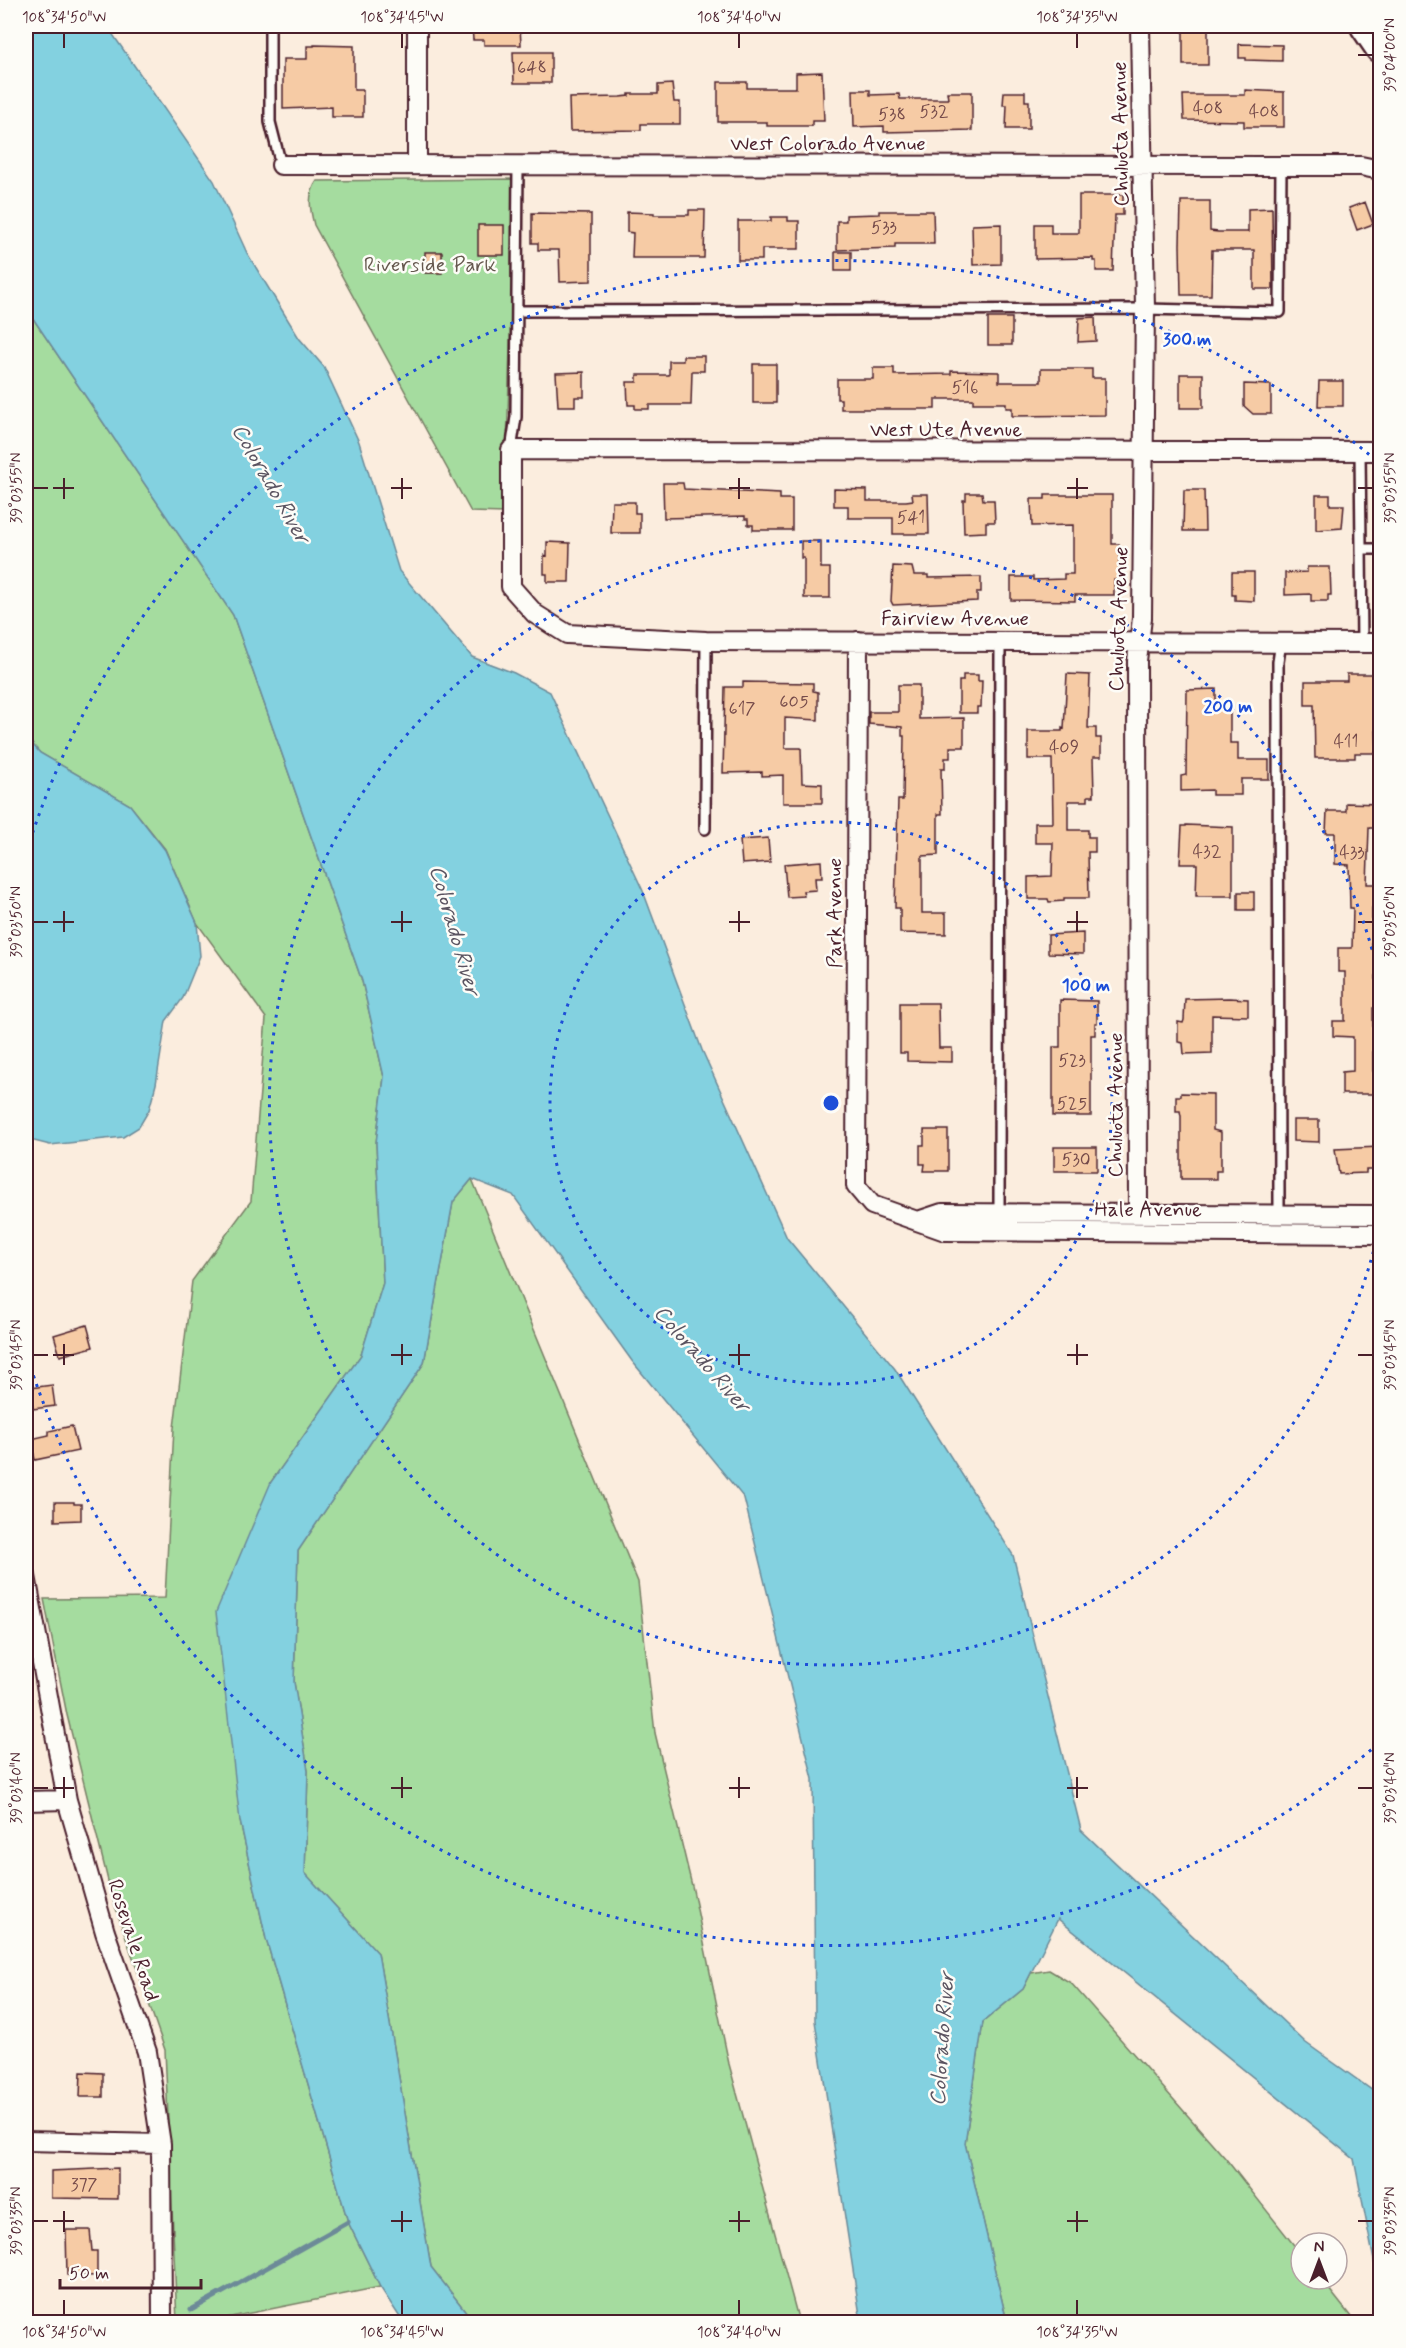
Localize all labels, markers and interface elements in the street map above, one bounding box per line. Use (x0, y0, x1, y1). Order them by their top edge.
text: 108°34'50"W (22, 8, 106, 28)
text: 108°34'45"W (360, 8, 444, 28)
text: 108°34'40"W (697, 8, 781, 28)
text: 108°34'35"W (1036, 8, 1118, 28)
text: 39°04'00"N (1381, 18, 1401, 92)
house number: 648 (517, 56, 547, 80)
street label: Chuluota Avenue (1106, 61, 1136, 207)
house number: 408 (1193, 97, 1223, 121)
house number: 532 (919, 100, 949, 124)
house number: 408 (1249, 100, 1279, 124)
house number: 538 (878, 103, 906, 127)
street label: West Colorado Avenue (730, 130, 926, 158)
house number: 533 (871, 216, 897, 240)
park label: Riverside Park (364, 251, 496, 279)
text: 300 m (1163, 328, 1211, 352)
house number: 516 (951, 376, 979, 400)
street label: West Ute Avenue (870, 416, 1022, 444)
water label: Colorado River (225, 419, 317, 551)
text: 39°03'55"N (7, 452, 27, 524)
text: 39°03'55"N (1381, 452, 1401, 524)
house number: 541 (897, 506, 925, 530)
street label: Chuluota Avenue (1102, 546, 1136, 692)
street label: Fairview Avenue (881, 605, 1029, 633)
house number: 605 (779, 690, 809, 714)
text: 200 m (1203, 695, 1253, 719)
house number: 617 (729, 697, 756, 721)
house number: 411 (1333, 730, 1359, 754)
house number: 409 (1049, 736, 1079, 760)
house number: 432 (1193, 840, 1222, 864)
house number: 433 (1339, 841, 1365, 865)
street label: Park Avenue (821, 858, 849, 968)
water label: Colorado River (422, 862, 487, 1001)
text: 39°03'50"N (7, 886, 27, 958)
text: 39°03'50"N (1381, 886, 1401, 958)
text: 100 m (1062, 974, 1110, 998)
street label: Chuluota Avenue (1102, 1032, 1130, 1178)
house number: 523 (1058, 1049, 1086, 1073)
house number: 525 (1057, 1092, 1087, 1116)
centre of rings (821, 1093, 841, 1113)
house number: 530 (1061, 1148, 1091, 1172)
street label: Hale Avenue (1094, 1196, 1202, 1224)
water label: Colorado River (647, 1300, 758, 1421)
text: 39°03'45"N (7, 1320, 27, 1390)
text: 39°03'45"N (1381, 1320, 1401, 1390)
text: 39°03'40"N (7, 1752, 27, 1824)
text: 39°03'40"N (1381, 1752, 1401, 1824)
street label: Rosevale Road (100, 1876, 166, 2005)
water label: Colorado River (924, 1969, 962, 2107)
house number: 377 (70, 2173, 98, 2197)
text: 39°03'35"N (7, 2187, 27, 2255)
text: 39°03'35"N (1381, 2187, 1401, 2255)
north arrow (1289, 2231, 1349, 2291)
text: N (1314, 2237, 1324, 2258)
scale bar (60, 2252, 201, 2290)
text: 50 m (69, 2262, 109, 2286)
text: 108°34'50"W (22, 2323, 106, 2343)
text: 108°34'45"W (360, 2323, 444, 2343)
text: 108°34'40"W (697, 2323, 781, 2343)
text: 108°34'35"W (1036, 2323, 1118, 2343)

